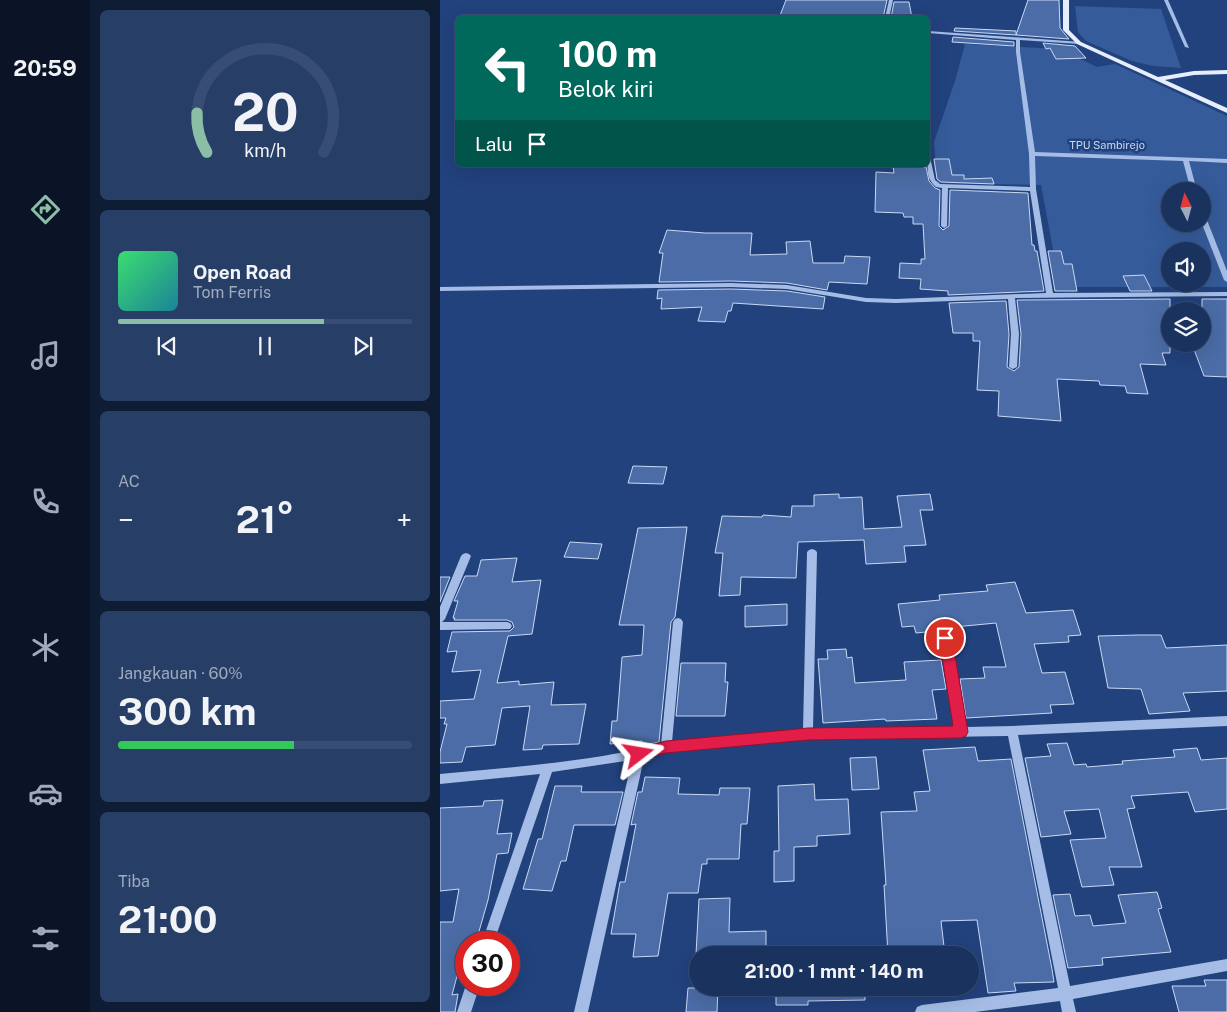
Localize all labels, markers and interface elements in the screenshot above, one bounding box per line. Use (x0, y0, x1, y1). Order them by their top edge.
text: 100 m (558, 34, 657, 75)
icon: left (475, 35, 540, 100)
text: 20:59 (13, 55, 77, 81)
text: Belok kiri (558, 76, 654, 102)
text: 20 (232, 82, 298, 143)
icon: arrive (523, 130, 551, 158)
text: Lalu (475, 133, 513, 155)
park label: TPU Sambirejo (1069, 139, 1145, 151)
text: km/h (244, 140, 286, 161)
north arrow (1161, 182, 1211, 232)
map controls (1161, 182, 1211, 352)
icon: directions (28, 192, 63, 227)
button: sound (1161, 242, 1211, 292)
text: Open Road (193, 261, 291, 283)
text: Tom Ferris (193, 283, 271, 302)
button: layers (1161, 302, 1211, 352)
icon: previous (153, 332, 181, 360)
icon: pause (251, 332, 279, 360)
icon: next (349, 332, 377, 360)
icon: music (28, 338, 63, 373)
text: AC (118, 472, 140, 491)
icon: phone (28, 484, 63, 519)
text: 21° (236, 497, 294, 542)
text: − (118, 503, 134, 536)
text: + (396, 503, 412, 536)
pin (924, 617, 966, 659)
icon: arrive (931, 624, 959, 652)
icon: climate (28, 630, 63, 665)
text: Jangkauan · 60% (118, 664, 243, 683)
text: 300 km (118, 689, 257, 734)
position arrow (612, 727, 664, 779)
icon: car (28, 776, 63, 811)
text: Tiba (118, 872, 150, 891)
text: 21:00 (118, 897, 218, 942)
icon: filters (28, 921, 63, 956)
speed limit sign: 30 (455, 931, 520, 996)
text: 21:00 · 1 mnt · 140 m (744, 960, 924, 982)

